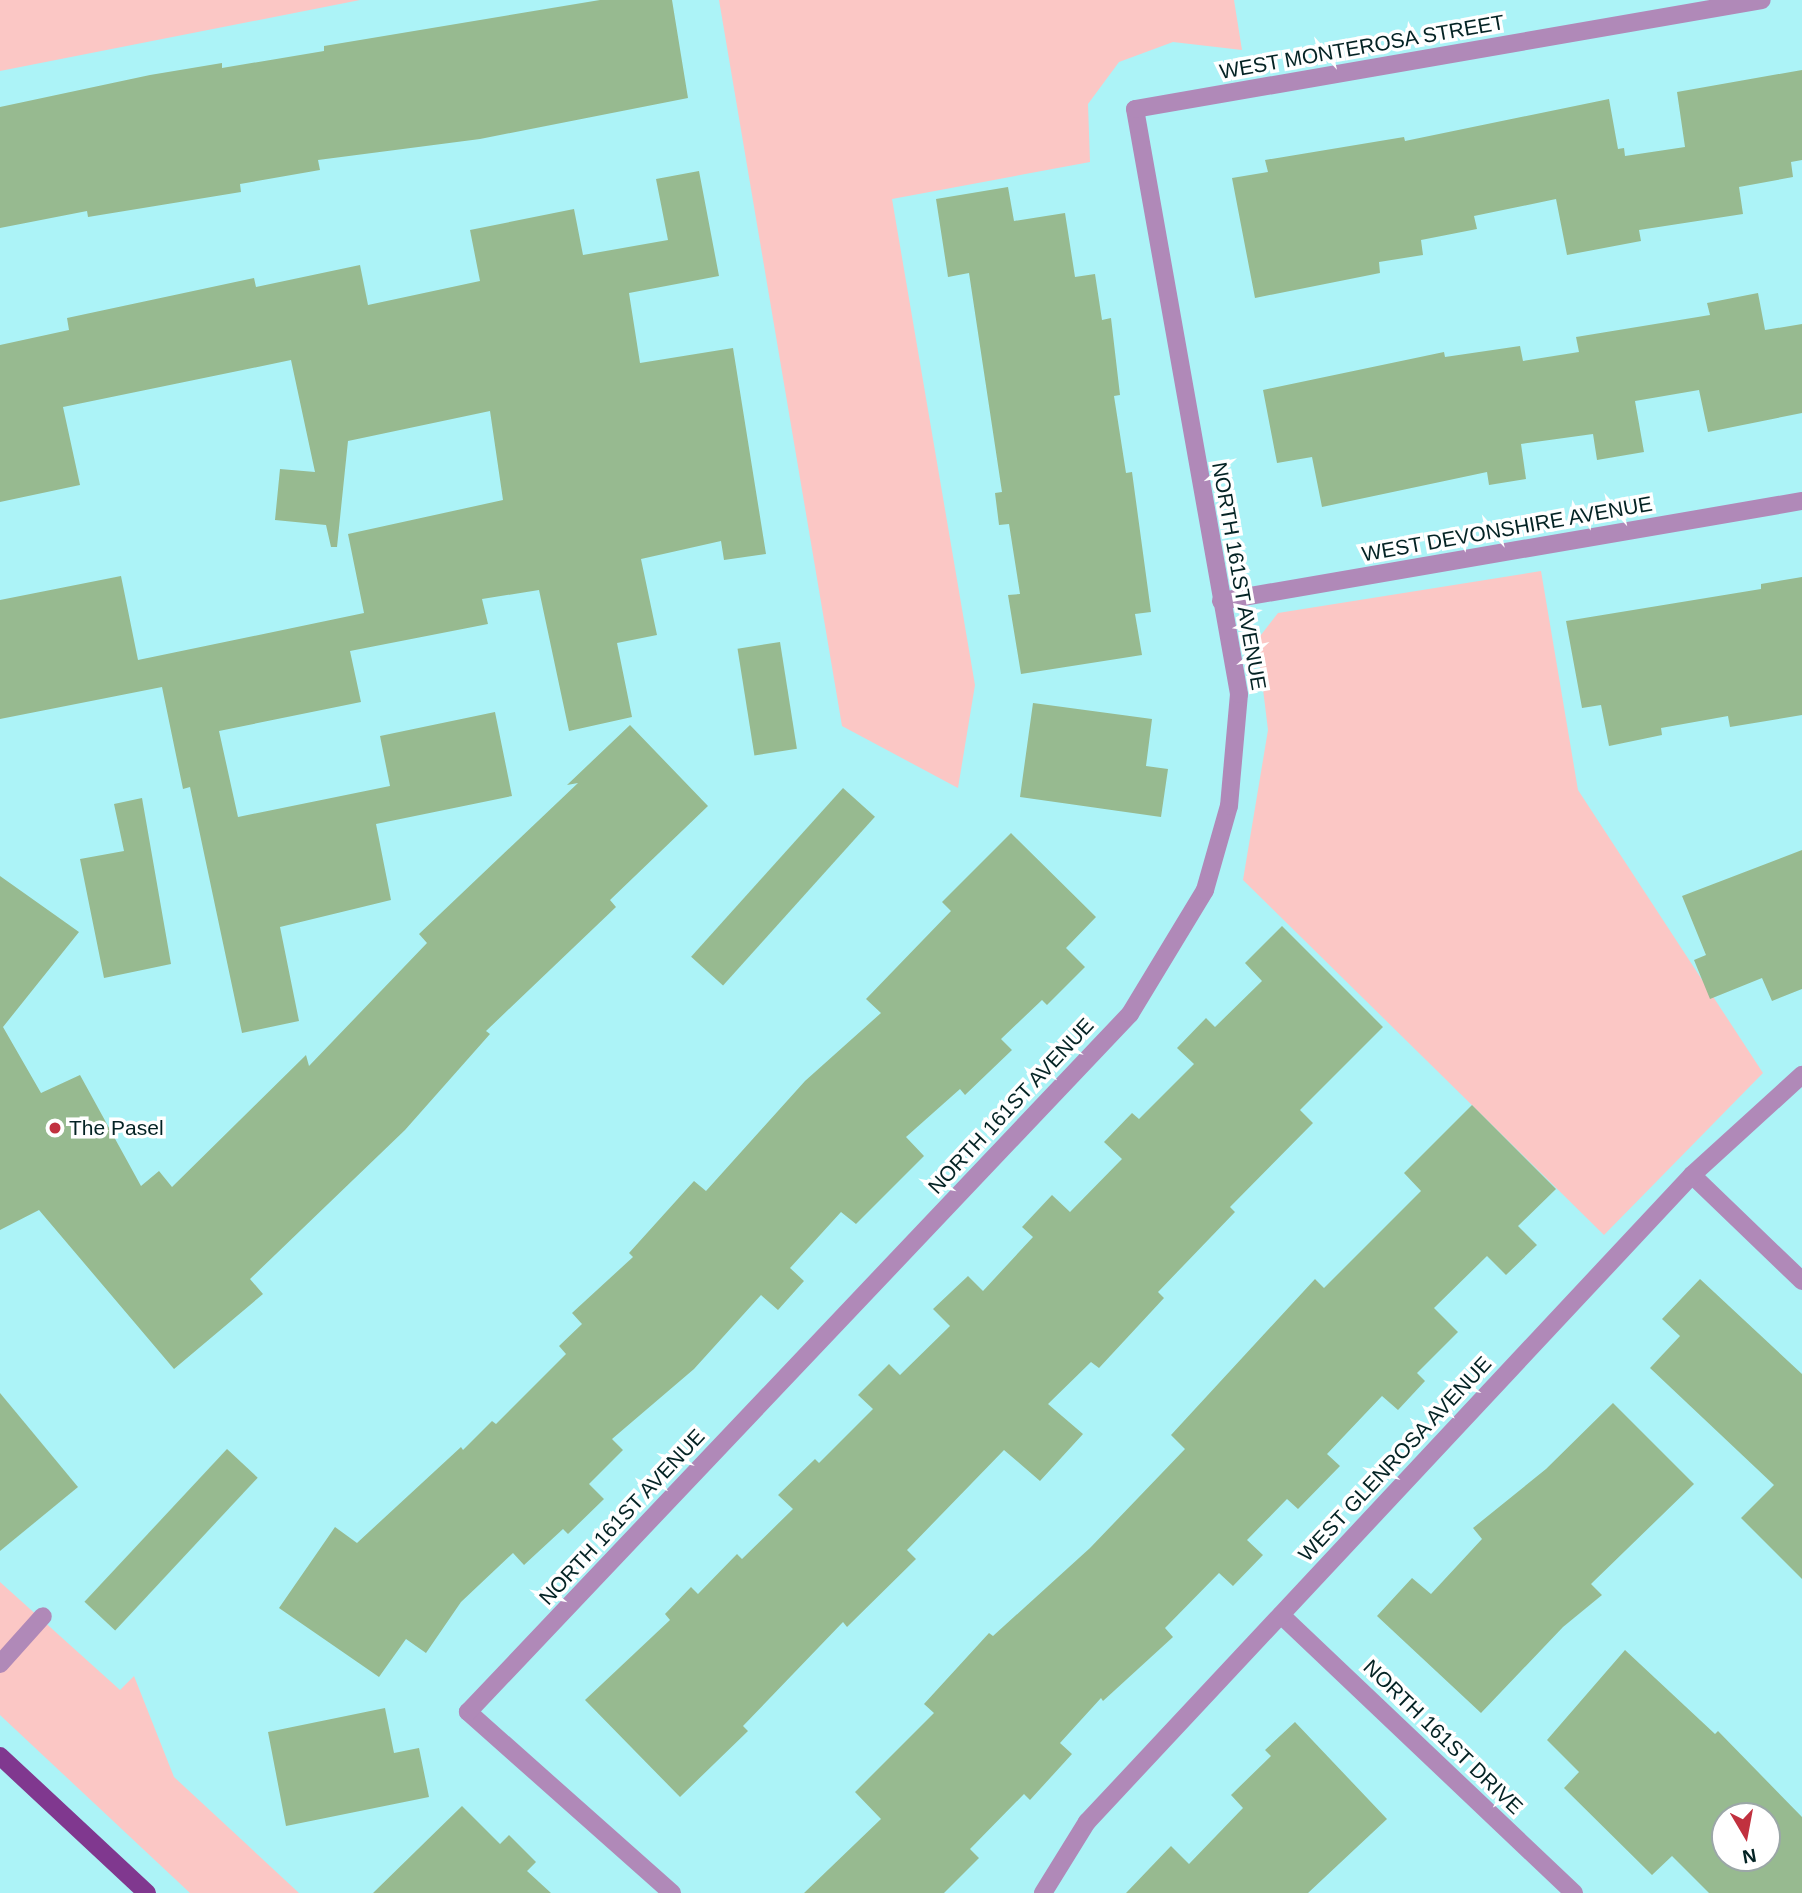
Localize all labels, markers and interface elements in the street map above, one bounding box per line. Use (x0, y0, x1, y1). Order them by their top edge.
street label: WEST MONTEROSA STREET (1217, 9, 1507, 85)
street label: NORTH 161ST AVENUE (1206, 459, 1272, 693)
street label: WEST DEVONSHIRE AVENUE (1359, 491, 1655, 567)
street label: NORTH 161ST AVENUE (922, 1012, 1100, 1200)
place label: The Pasel (69, 1115, 164, 1141)
marker: The Pasel (47, 1120, 63, 1136)
street label: WEST GLENROSA AVENUE (1292, 1350, 1498, 1568)
street label: NORTH 161ST AVENUE (533, 1423, 711, 1611)
street label: NORTH 161ST DRIVE (1358, 1654, 1528, 1820)
north arrow (1711, 1802, 1781, 1872)
text: N (1741, 1845, 1758, 1868)

